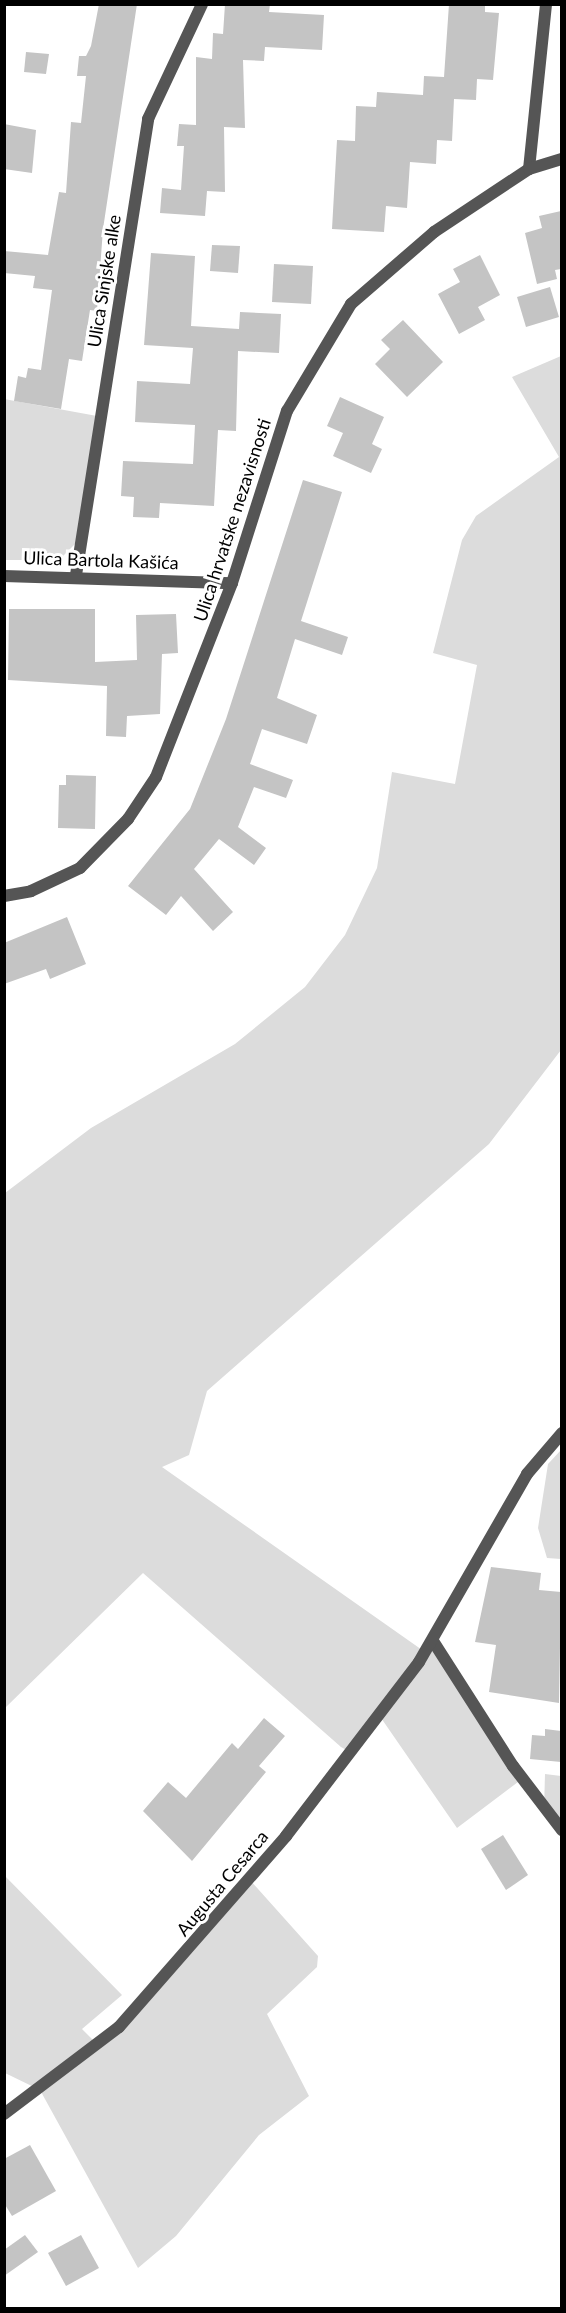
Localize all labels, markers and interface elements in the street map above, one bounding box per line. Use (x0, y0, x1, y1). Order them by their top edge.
street label: Ulica Sinjske alke (83, 213, 125, 349)
street label: Ulica hrvatske nezavisnosti (189, 416, 275, 624)
street label: Ulica Bartola Kašića (23, 546, 179, 574)
street label: Augusta Cesarca (172, 1826, 272, 1940)

